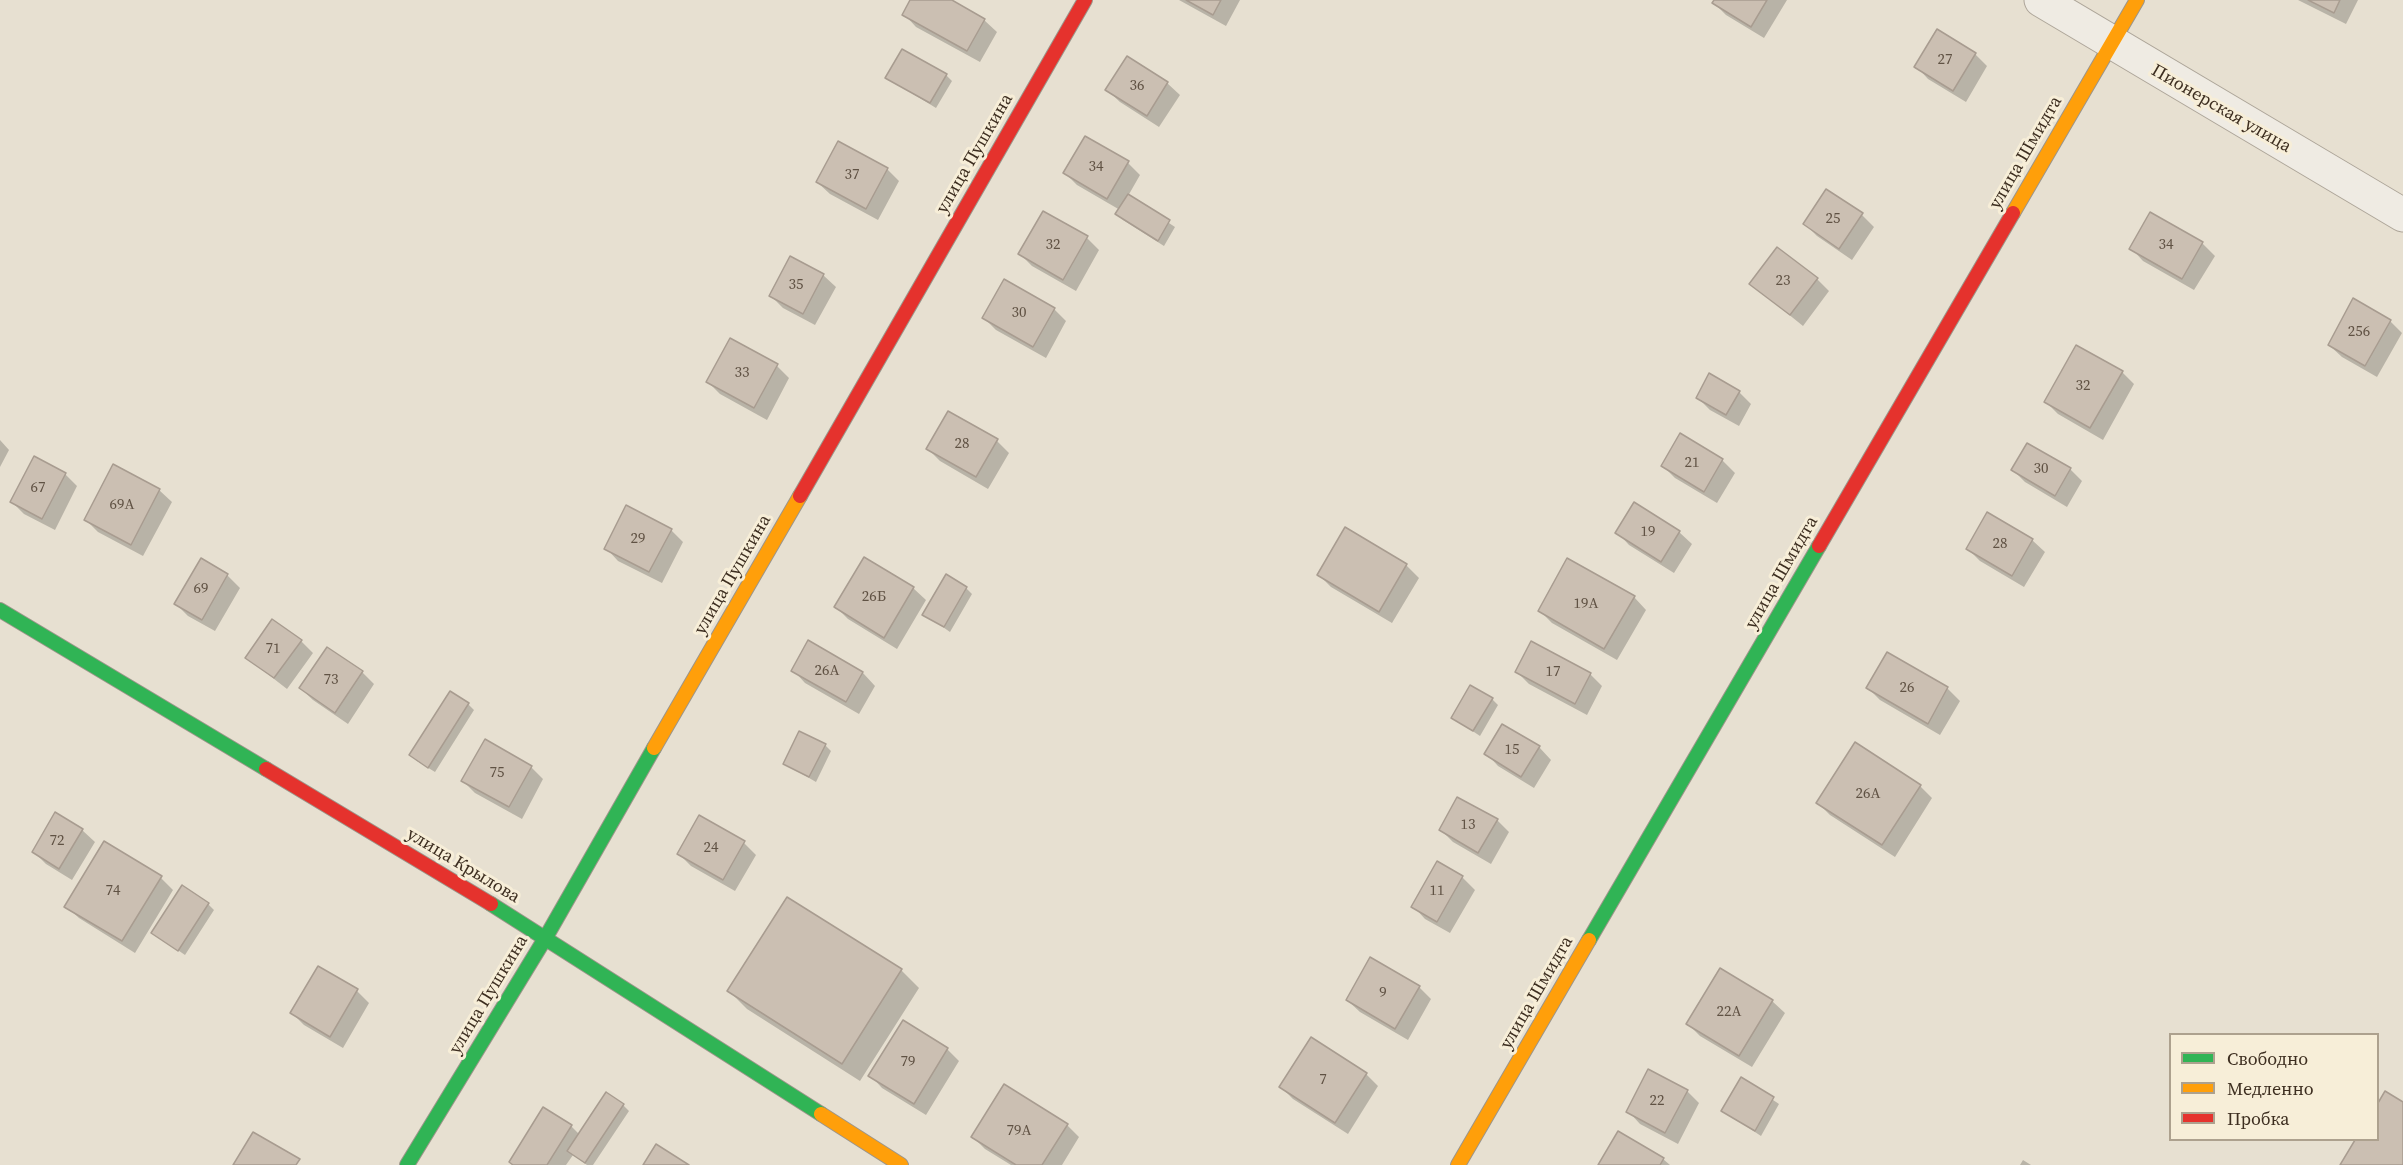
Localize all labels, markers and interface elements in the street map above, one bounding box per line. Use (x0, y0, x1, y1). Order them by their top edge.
house number: 27 (1938, 51, 1952, 69)
street label: Пионерская улица (2147, 60, 2295, 158)
house number: 36 (1130, 77, 1144, 95)
street label: улица Пушкина (932, 90, 1018, 218)
street label: улица Шмидта (1985, 93, 2067, 213)
house number: 34 (1089, 158, 1103, 176)
house number: 37 (845, 166, 859, 184)
house number: 25 (1826, 210, 1840, 228)
house number: 32 (1046, 236, 1060, 254)
house number: 34 (2159, 236, 2173, 254)
house number: 23 (1776, 272, 1790, 290)
house number: 35 (789, 276, 803, 294)
house number: 30 (1012, 304, 1026, 322)
house number: 256 (2348, 323, 2370, 341)
house number: 33 (735, 364, 749, 382)
house number: 32 (2076, 377, 2090, 395)
house number: 28 (955, 435, 969, 453)
house number: 21 (1685, 454, 1699, 472)
house number: 30 (2034, 460, 2048, 478)
house number: 67 (31, 479, 45, 497)
house number: 69А (110, 496, 134, 514)
street label: улица Пушкина (690, 511, 776, 639)
street label: улица Шмидта (1741, 513, 1823, 633)
house number: 19 (1641, 523, 1655, 541)
house number: 29 (631, 530, 645, 548)
house number: 28 (1993, 535, 2007, 553)
house number: 69 (194, 580, 208, 598)
house number: 26Б (862, 588, 886, 606)
house number: 19А (1574, 595, 1598, 613)
house number: 71 (266, 640, 280, 658)
house number: 26А (815, 662, 839, 680)
house number: 17 (1546, 663, 1560, 681)
house number: 73 (324, 671, 338, 689)
house number: 26 (1900, 679, 1914, 697)
house number: 15 (1505, 741, 1519, 759)
house number: 75 (490, 764, 504, 782)
house number: 26А (1856, 785, 1880, 803)
house number: 13 (1461, 816, 1475, 834)
street label: улица Крылова (402, 824, 524, 908)
house number: 72 (50, 832, 64, 850)
house number: 24 (704, 839, 718, 857)
house number: 74 (106, 882, 120, 900)
house number: 11 (1430, 882, 1444, 900)
street label: улица Пушкина (445, 932, 533, 1058)
street label: улица Шмидта (1496, 933, 1578, 1053)
house number: 9 (1379, 984, 1387, 1002)
house number: 22А (1717, 1003, 1741, 1021)
legend (2169, 1033, 2379, 1141)
text: Свободно (2227, 1046, 2308, 1071)
house number: 79 (901, 1053, 915, 1071)
house number: 7 (1319, 1071, 1327, 1089)
text: Медленно (2227, 1076, 2314, 1101)
house number: 22 (1650, 1092, 1664, 1110)
text: Пробка (2227, 1106, 2289, 1131)
house number: 79А (1007, 1122, 1031, 1140)

